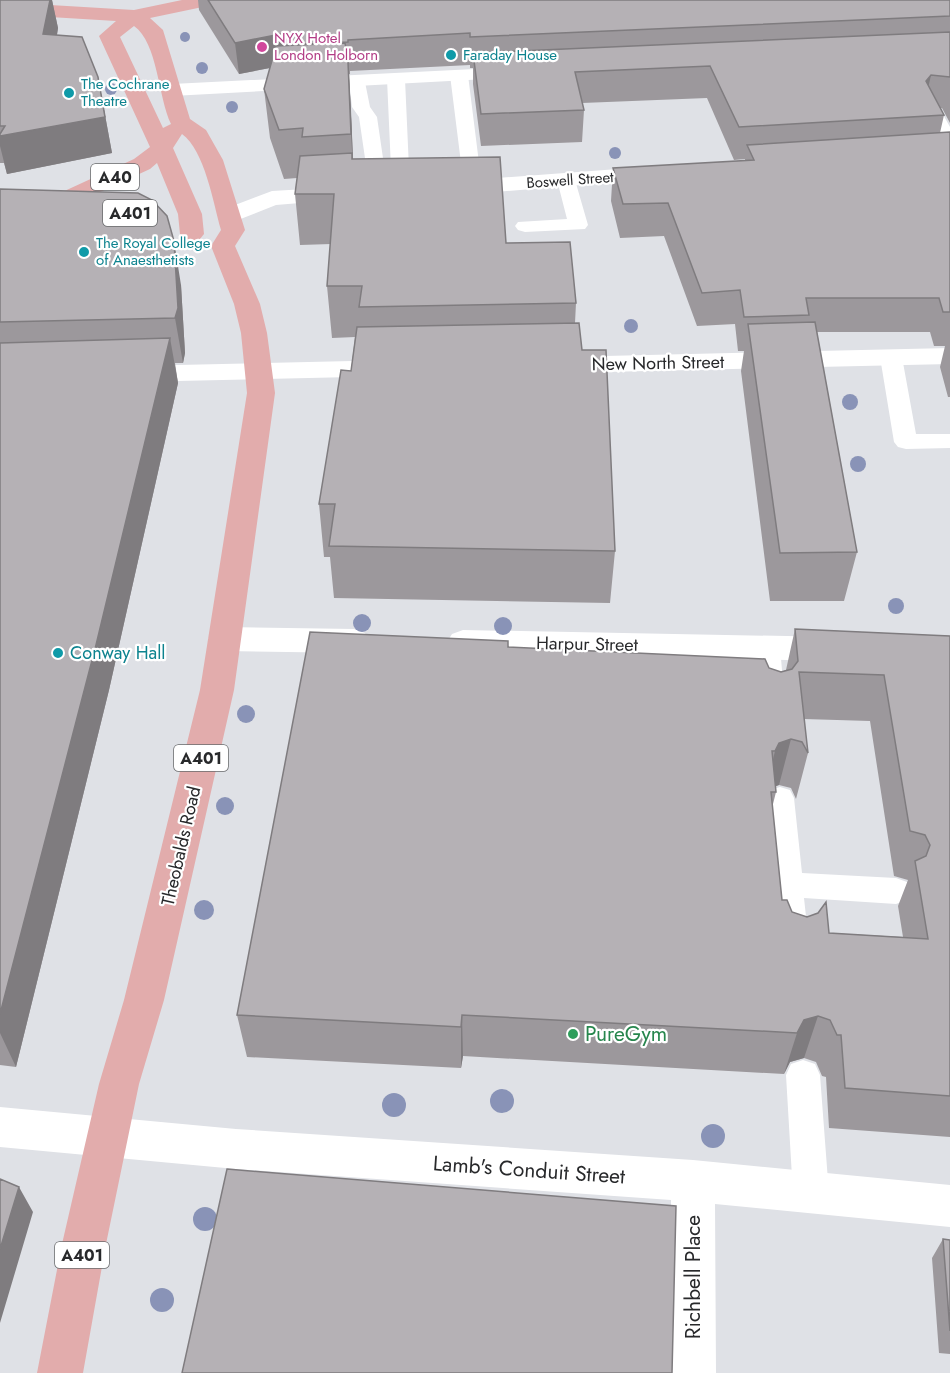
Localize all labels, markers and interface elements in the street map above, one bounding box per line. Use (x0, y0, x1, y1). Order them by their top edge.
place label: NYX Hotel London Holborn (274, 27, 378, 66)
marker: NYX Hotel London Holborn (255, 40, 269, 54)
place label: Faraday House (463, 44, 557, 66)
marker: Faraday House (444, 48, 458, 62)
place label: The Cochrane Theatre (81, 73, 170, 112)
marker: The Cochrane Theatre (62, 86, 76, 100)
road number: A40 (91, 164, 139, 190)
street label: Boswell Street (526, 166, 615, 194)
road number: A401 (103, 200, 157, 226)
place label: The Royal College of Anaesthetists (96, 232, 211, 271)
marker: The Royal College of Anaesthetists (77, 245, 91, 259)
street label: New North Street (591, 349, 725, 377)
street label: Harpur Street (536, 630, 639, 658)
place label: Conway Hall (70, 640, 165, 666)
marker: Conway Hall (51, 646, 65, 660)
road number: A401 (174, 745, 228, 771)
street label: Theobalds Road (155, 784, 207, 908)
place label: PureGym (585, 1019, 667, 1049)
marker: PureGym (566, 1027, 580, 1041)
street label: Lamb's Conduit Street (432, 1148, 626, 1192)
street label: Richbell Place (678, 1215, 708, 1339)
road number: A401 (55, 1242, 109, 1268)

